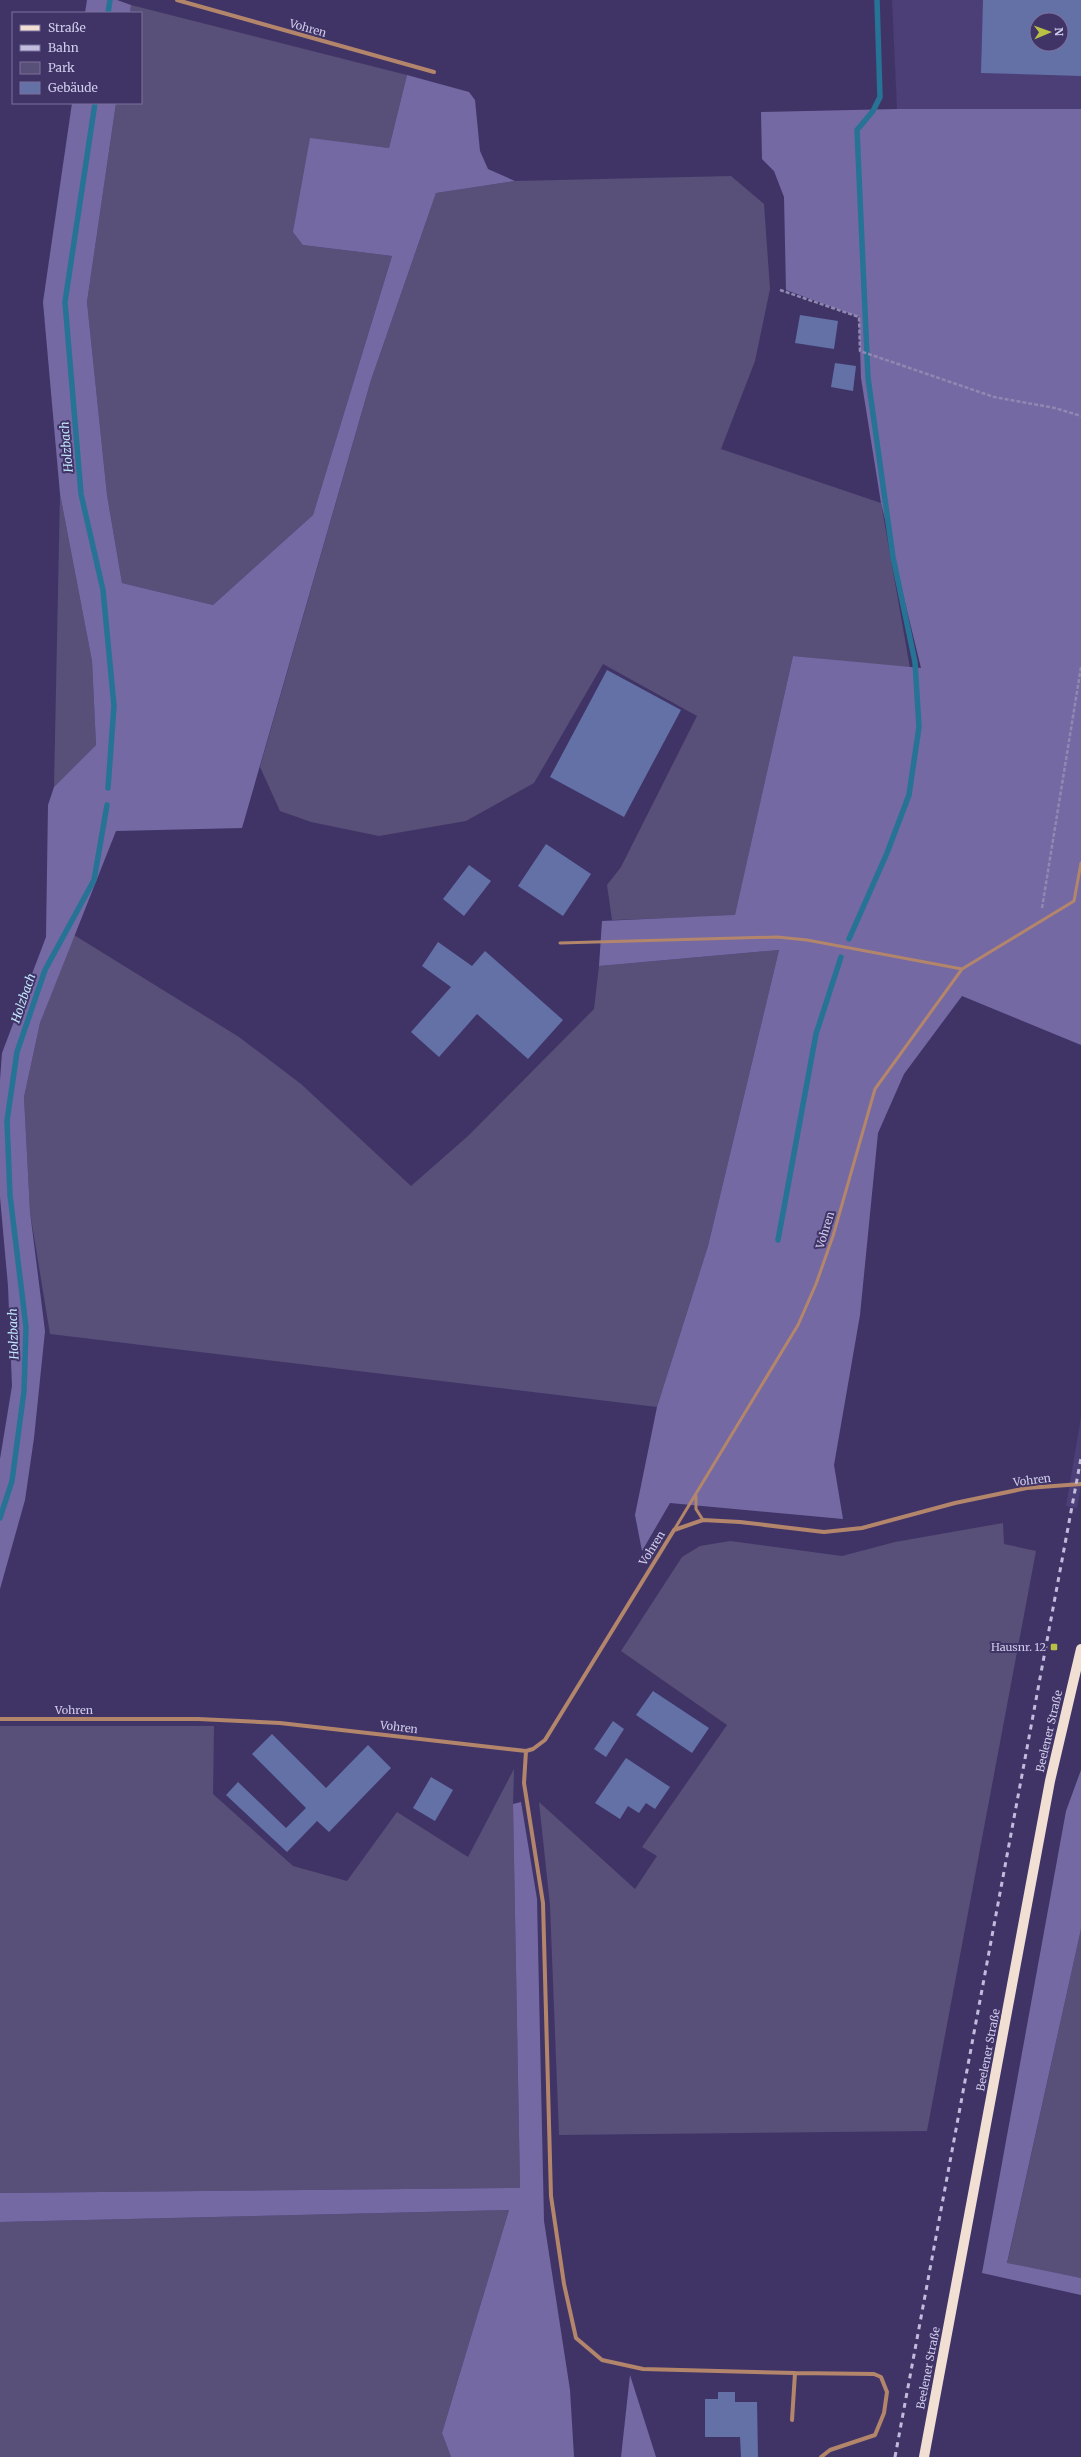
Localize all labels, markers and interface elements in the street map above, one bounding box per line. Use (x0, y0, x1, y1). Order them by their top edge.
legend (12, 12, 142, 104)
north arrow (1029, 12, 1069, 52)
street label: Vohren (287, 16, 329, 40)
text: Straße (48, 20, 86, 35)
text: N (1052, 27, 1066, 37)
text: Bahn (48, 40, 79, 55)
text: Park (48, 60, 75, 75)
text: Gebäude (48, 80, 98, 95)
water label: Holzbach (56, 421, 76, 474)
water label: Holzbach (7, 971, 38, 1026)
street label: Vohren (812, 1209, 837, 1251)
water label: Holzbach (5, 1308, 21, 1361)
street label: Vohren (1011, 1471, 1052, 1489)
street label: Vohren (635, 1528, 668, 1569)
place label: Hausnr. 12 (991, 1640, 1046, 1654)
marker: Hausnr. 12 (1049, 1642, 1059, 1652)
street label: Beelener Straße (1033, 1688, 1065, 1773)
street label: Vohren (54, 1703, 94, 1717)
street label: Vohren (378, 1718, 419, 1736)
street label: Beelener Straße (973, 2007, 1003, 2092)
street label: Beelener Straße (913, 2325, 943, 2410)

